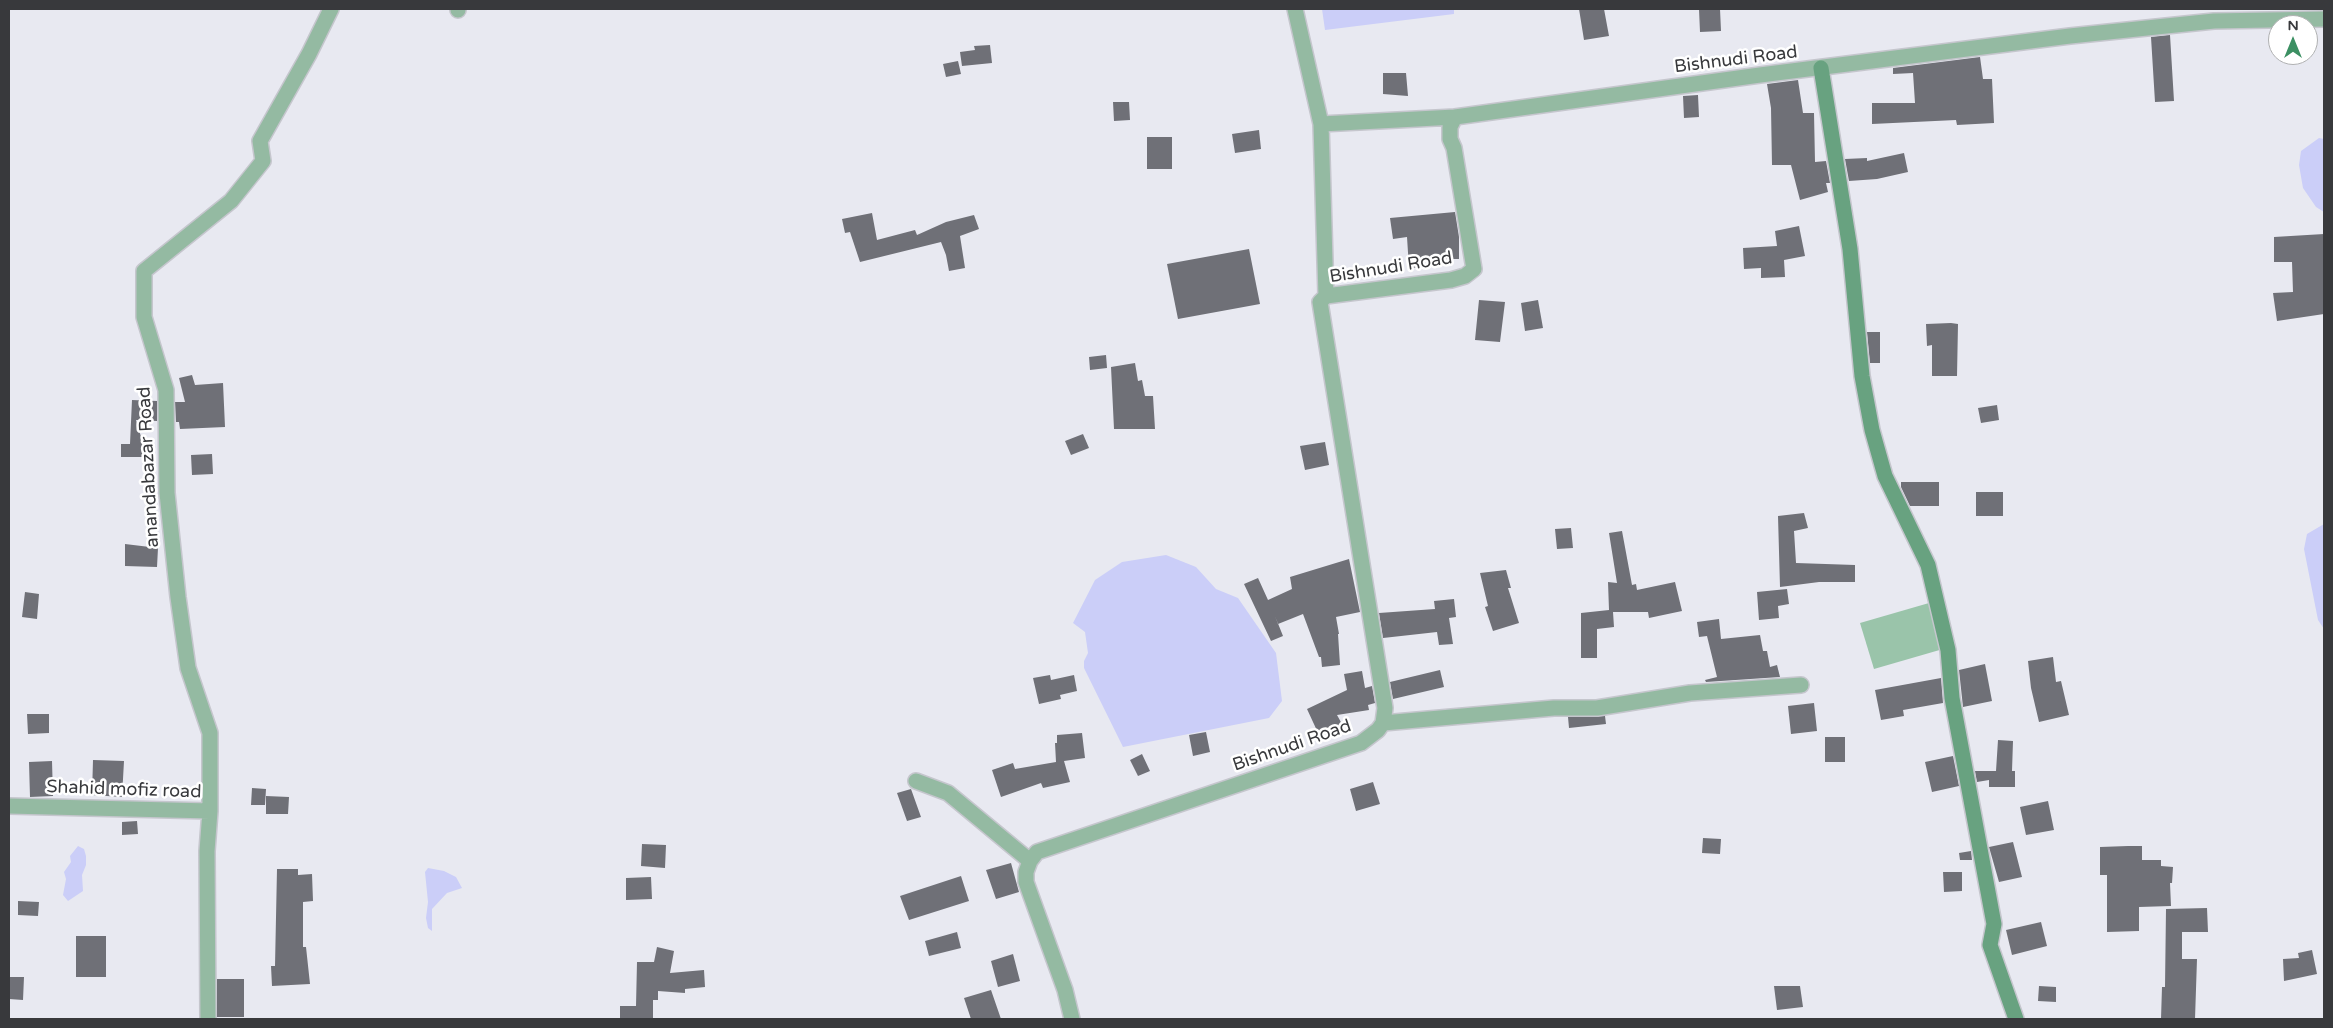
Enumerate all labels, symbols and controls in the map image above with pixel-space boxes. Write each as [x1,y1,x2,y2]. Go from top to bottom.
north arrow [2268,15,2318,65]
text: N [2287,17,2299,34]
street label: Bishnudi Road [1673,42,1799,78]
street label: Bishnudi Road [1328,248,1454,288]
street label: anandabazar Road [134,386,164,548]
street label: Bishnudi Road [1230,716,1354,776]
street label: Shahid mofiz road [46,777,202,803]

